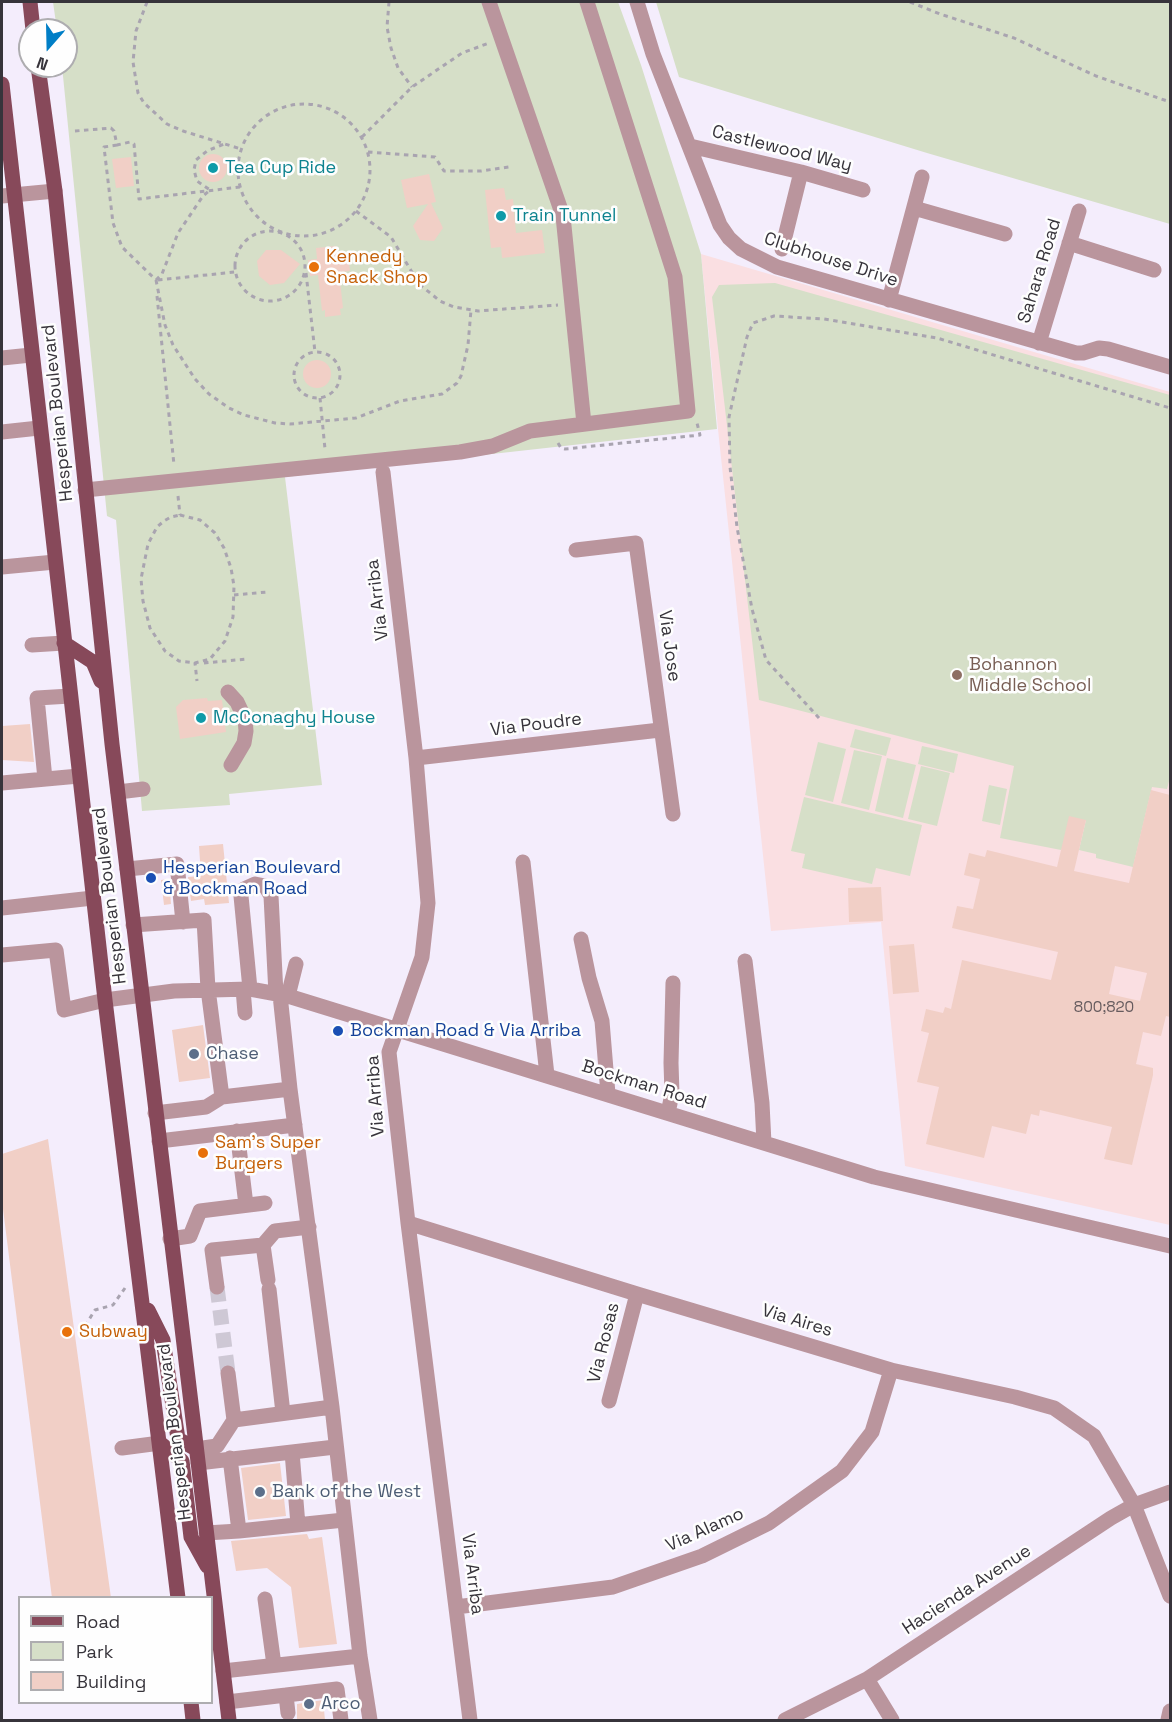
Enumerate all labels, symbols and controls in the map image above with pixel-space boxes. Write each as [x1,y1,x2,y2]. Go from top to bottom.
north arrow [18,18,78,78]
text: N [34,52,51,75]
street label: Castlewood Way [710,121,854,177]
place label: Tea Cup Ride [225,157,336,179]
marker: Tea Cup Ride [206,161,220,175]
place label: Train Tunnel [513,205,616,227]
marker: Train Tunnel [494,209,508,223]
street label: Sahara Road [1014,216,1066,326]
street label: Clubhouse Drive [761,228,901,292]
place label: Kennedy Snack Shop [326,246,428,288]
marker: Kennedy Snack Shop [307,260,321,274]
street label: Hesperian Boulevard [38,323,78,503]
street label: Via Arriba [362,558,394,642]
street label: Via Jose [653,609,685,683]
place label: Bohannon Middle School [969,654,1091,696]
marker: Bohannon Middle School [950,668,964,682]
place label: McConaghy House [213,707,375,729]
street label: Via Poudre [489,709,583,741]
marker: McConaghy House [194,711,208,725]
street label: Hesperian Boulevard [88,806,132,986]
place label: Hesperian Boulevard & Bockman Road [163,857,341,900]
marker: Hesperian Boulevard & Bockman Road [144,871,158,885]
house number: 800;820 [1074,999,1134,1017]
place label: Bockman Road & Via Arriba [350,1020,581,1042]
marker: Bockman Road & Via Arriba [331,1024,345,1038]
place label: Chase [206,1043,259,1065]
marker: Chase [187,1047,201,1061]
street label: Via Arriba [362,1054,390,1138]
street label: Bockman Road [579,1056,709,1114]
place label: Sam's Super Burgers [215,1132,321,1174]
marker: Sam's Super Burgers [196,1146,210,1160]
street label: Via Aires [759,1300,835,1342]
street label: Via Rosas [584,1301,624,1385]
place label: Subway [79,1321,148,1343]
marker: Subway [60,1325,74,1339]
street label: Hesperian Boulevard [153,1342,197,1522]
place label: Bank of the West [272,1481,421,1503]
marker: Bank of the West [253,1485,267,1499]
street label: Via Alamo [663,1503,747,1557]
street label: Via Arriba [456,1532,488,1616]
street label: Hacienda Avenue [899,1540,1035,1640]
legend [18,1596,213,1704]
text: Road [76,1610,120,1633]
text: Park [76,1640,113,1663]
text: Building [76,1670,146,1693]
place label: Arco [321,1693,361,1715]
marker: Arco [302,1697,316,1711]

